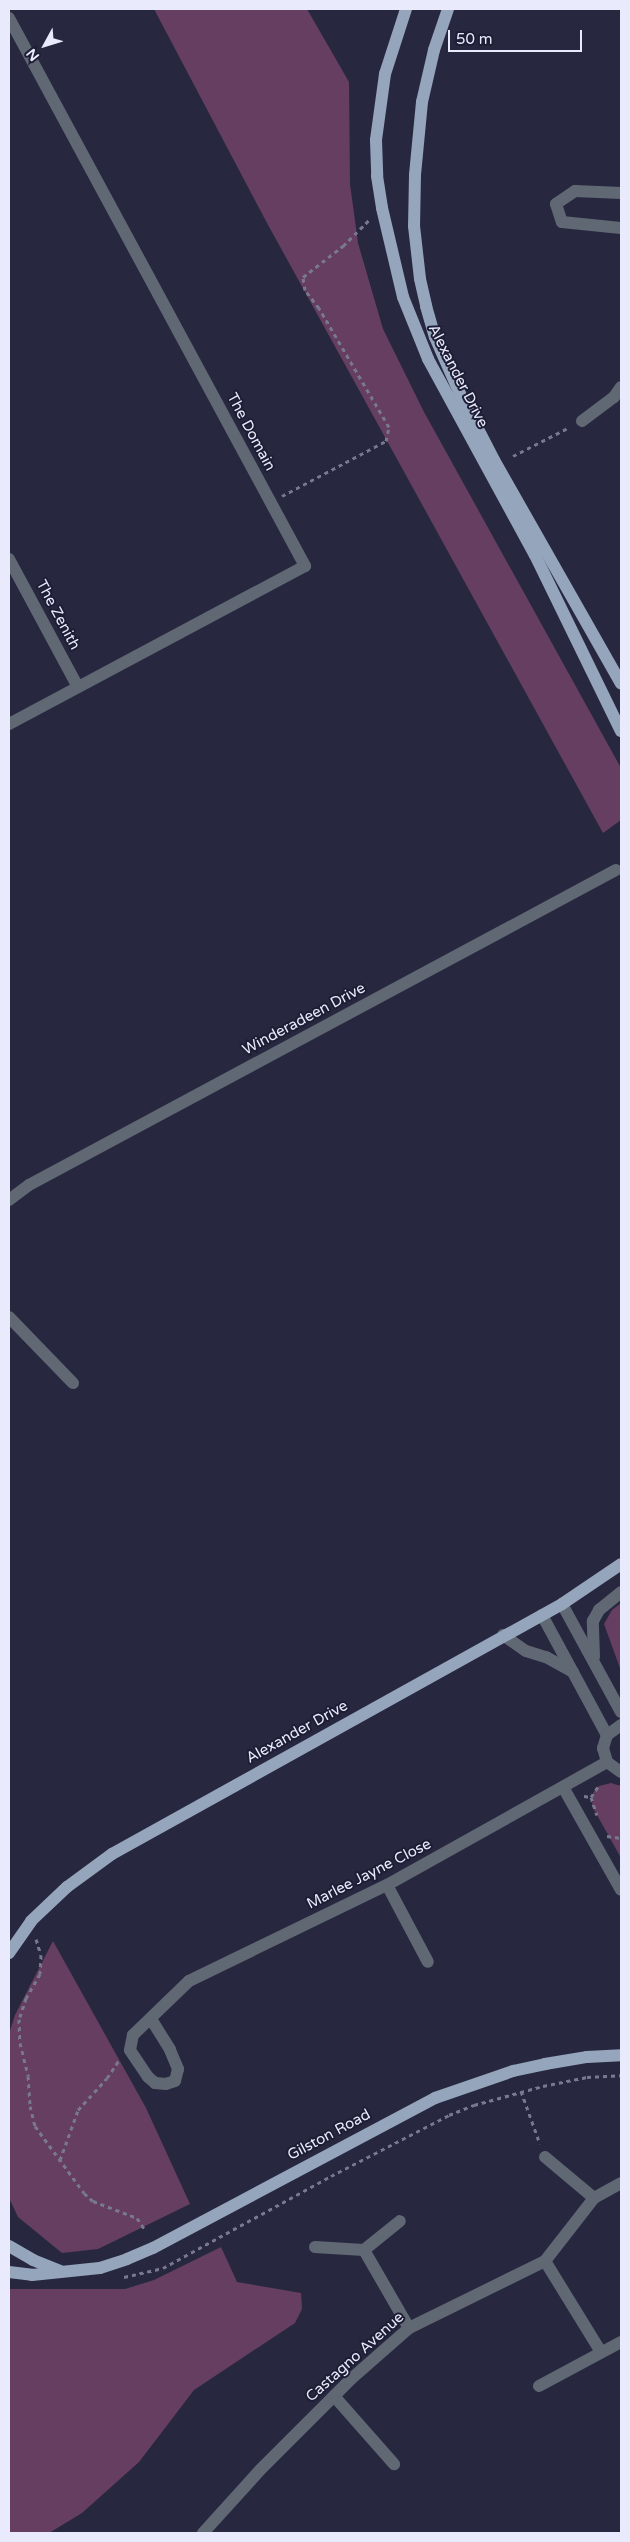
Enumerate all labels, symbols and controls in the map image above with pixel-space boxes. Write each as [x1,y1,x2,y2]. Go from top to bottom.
north arrow [20,20,70,70]
scale bar [450,20,584,52]
text: 50 m [456,30,493,48]
text: N [23,45,43,64]
street label: Alexander Drive [424,321,492,431]
street label: The Domain [223,390,279,474]
street label: The Zenith [32,577,84,653]
street label: Winderadeen Drive [240,979,368,1059]
street label: Alexander Drive [243,1697,351,1767]
street label: Marlee Jayne Close [304,1835,434,1913]
street label: Gilston Road [284,2106,374,2164]
street label: Castagno Avenue [302,2308,408,2406]

